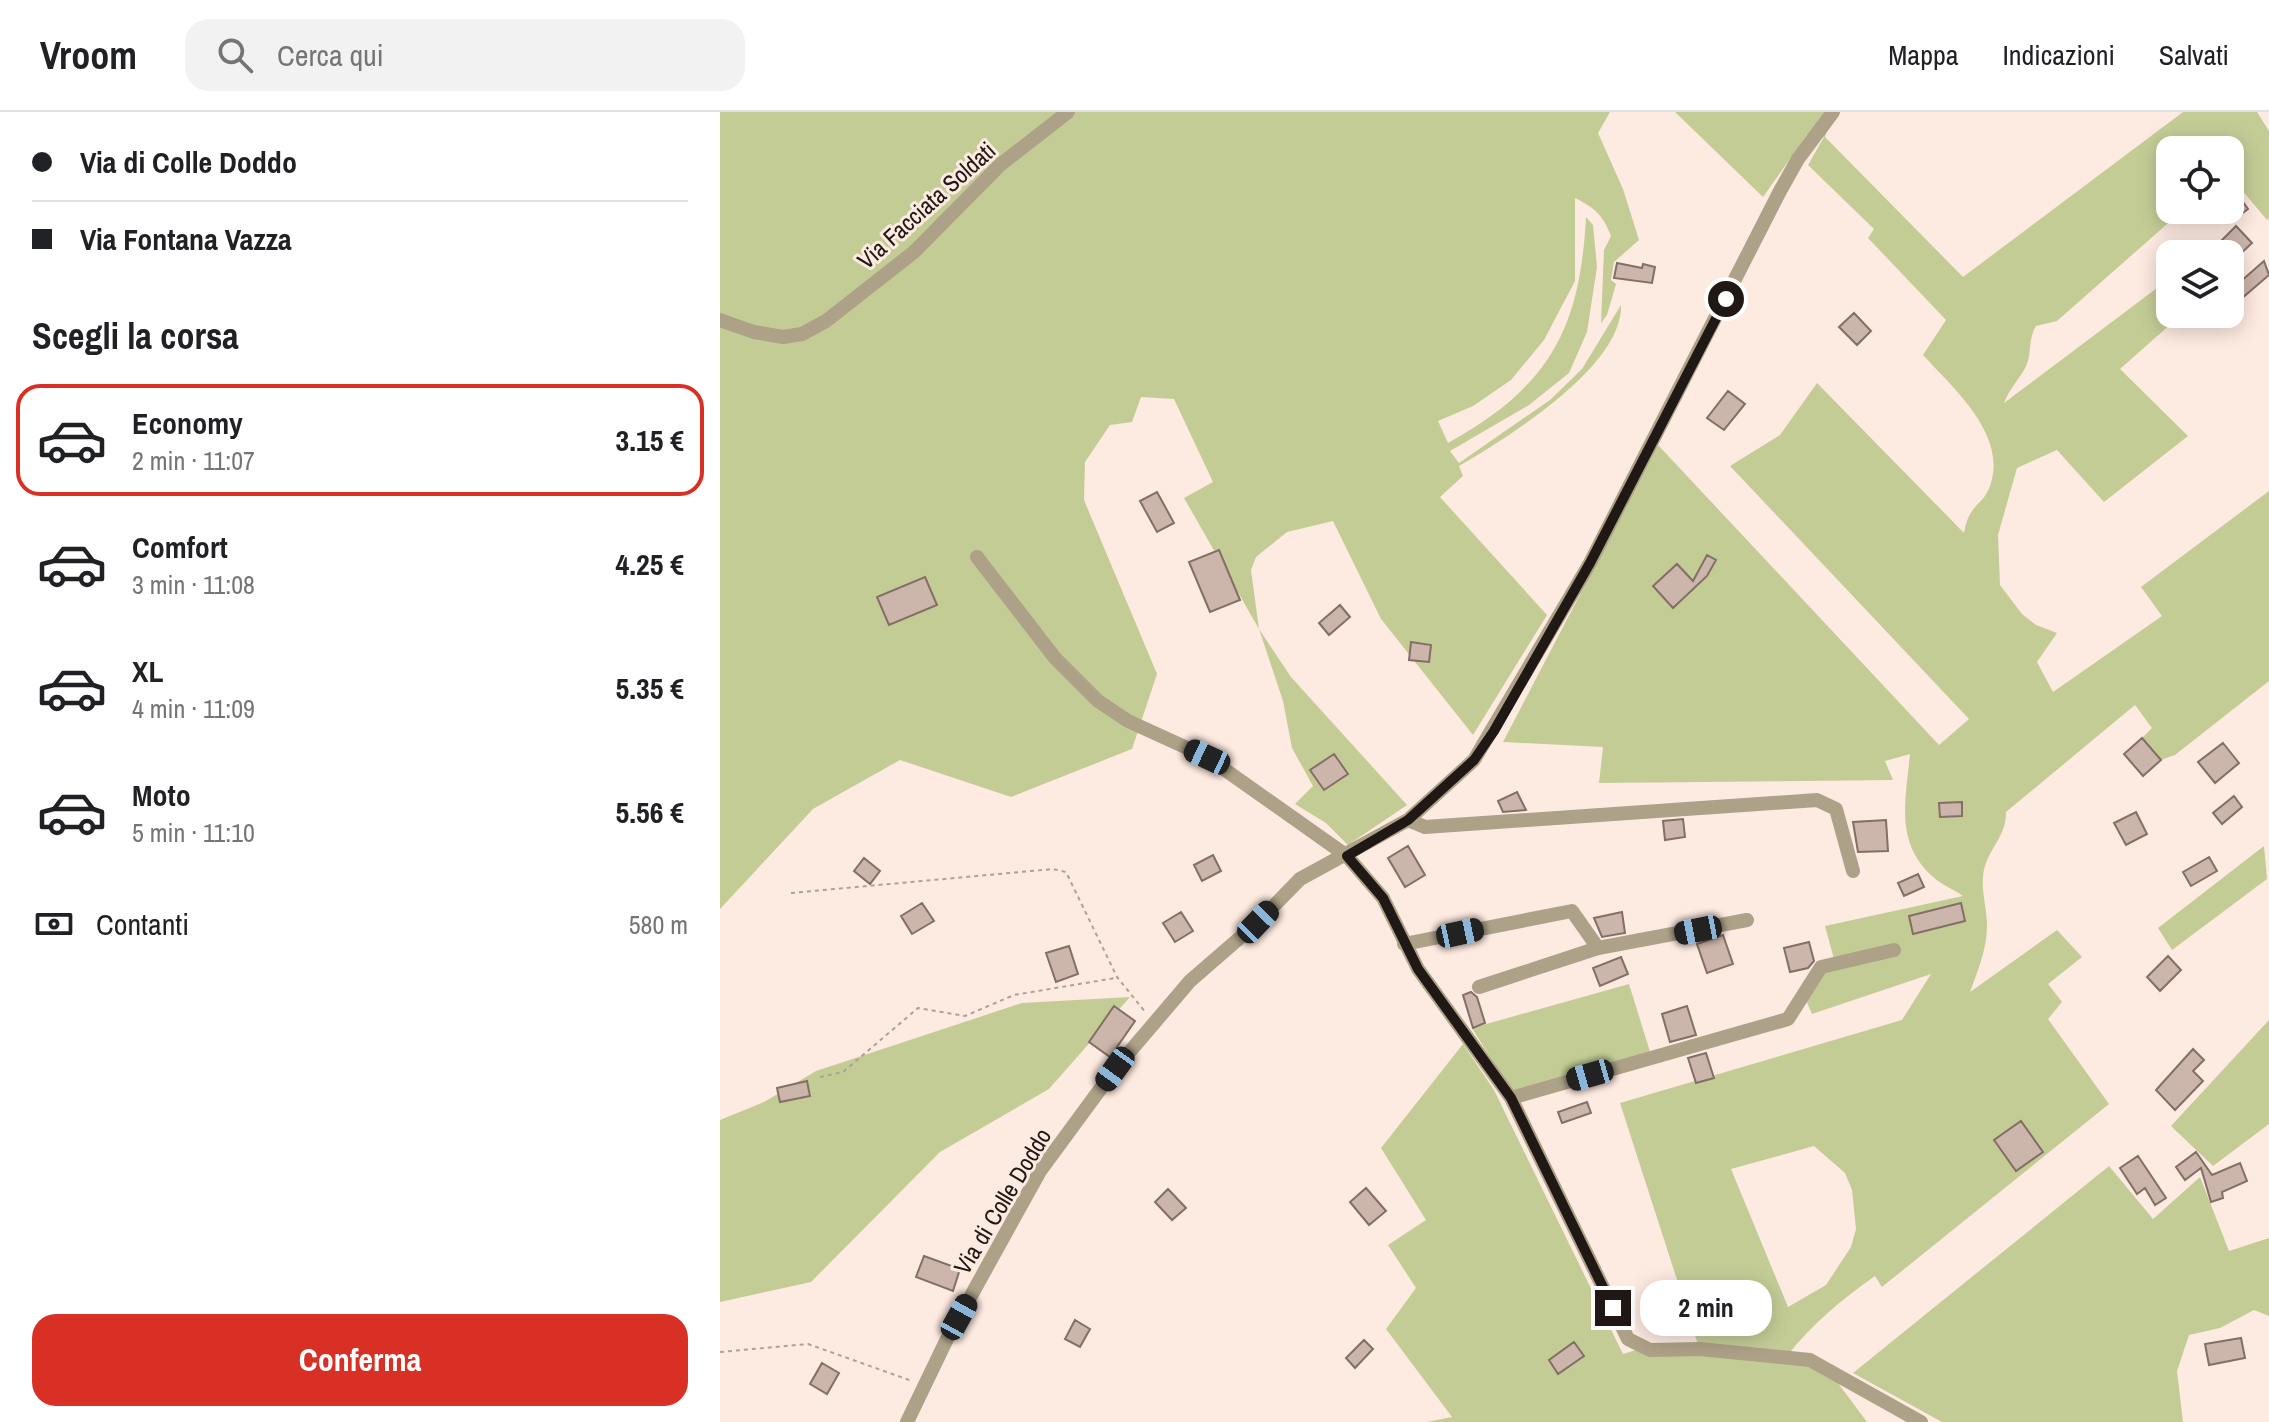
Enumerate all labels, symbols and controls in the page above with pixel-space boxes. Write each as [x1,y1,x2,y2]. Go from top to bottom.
search box [185,19,745,91]
text: Vroom [40,30,137,81]
icon: search [213,33,257,77]
text: Cerca qui [277,35,384,75]
text: Mappa [1888,36,1958,74]
text: Indicazioni [2002,36,2115,74]
text: Salvati [2159,36,2229,74]
street label: Via Facciata Soldati [850,134,1002,276]
map controls [2156,136,2244,328]
button: locate [2156,136,2244,224]
text: Via di Colle Doddo [80,142,297,182]
text: Via Fontana Vazza [80,219,292,259]
button: layers [2156,240,2244,328]
route start [1708,281,1744,317]
text: Scegli la corsa [32,312,239,360]
text: Economy [132,403,243,443]
icon: car [36,404,108,476]
text: 3.15 € [616,420,684,460]
text: 2 min · 11:07 [132,443,255,478]
text: Comfort [132,527,228,567]
icon: car [36,528,108,600]
text: 4.25 € [616,544,684,584]
text: 3 min · 11:08 [132,567,255,602]
text: XL [132,651,163,691]
icon: car [36,652,108,724]
text: 5.35 € [616,668,684,708]
text: 4 min · 11:09 [132,691,255,726]
car [1180,736,1234,778]
text: Moto [132,775,191,815]
icon: car [36,776,108,848]
text: 5.56 € [616,792,684,832]
text: 5 min · 11:10 [132,815,255,850]
car [1233,896,1283,948]
icon: cash [32,902,76,946]
text: Contanti [96,904,189,944]
text: 580 m [629,907,688,942]
car [1672,914,1724,946]
car [1434,916,1486,950]
car [1091,1043,1139,1095]
car [1564,1057,1616,1093]
street label: Via di Colle Doddo [946,1122,1058,1280]
callout: 2 min [1641,1280,1773,1336]
car [937,1290,981,1344]
route end [1595,1290,1631,1326]
text: 2 min [1678,1290,1734,1325]
button: Conferma [32,1314,688,1406]

